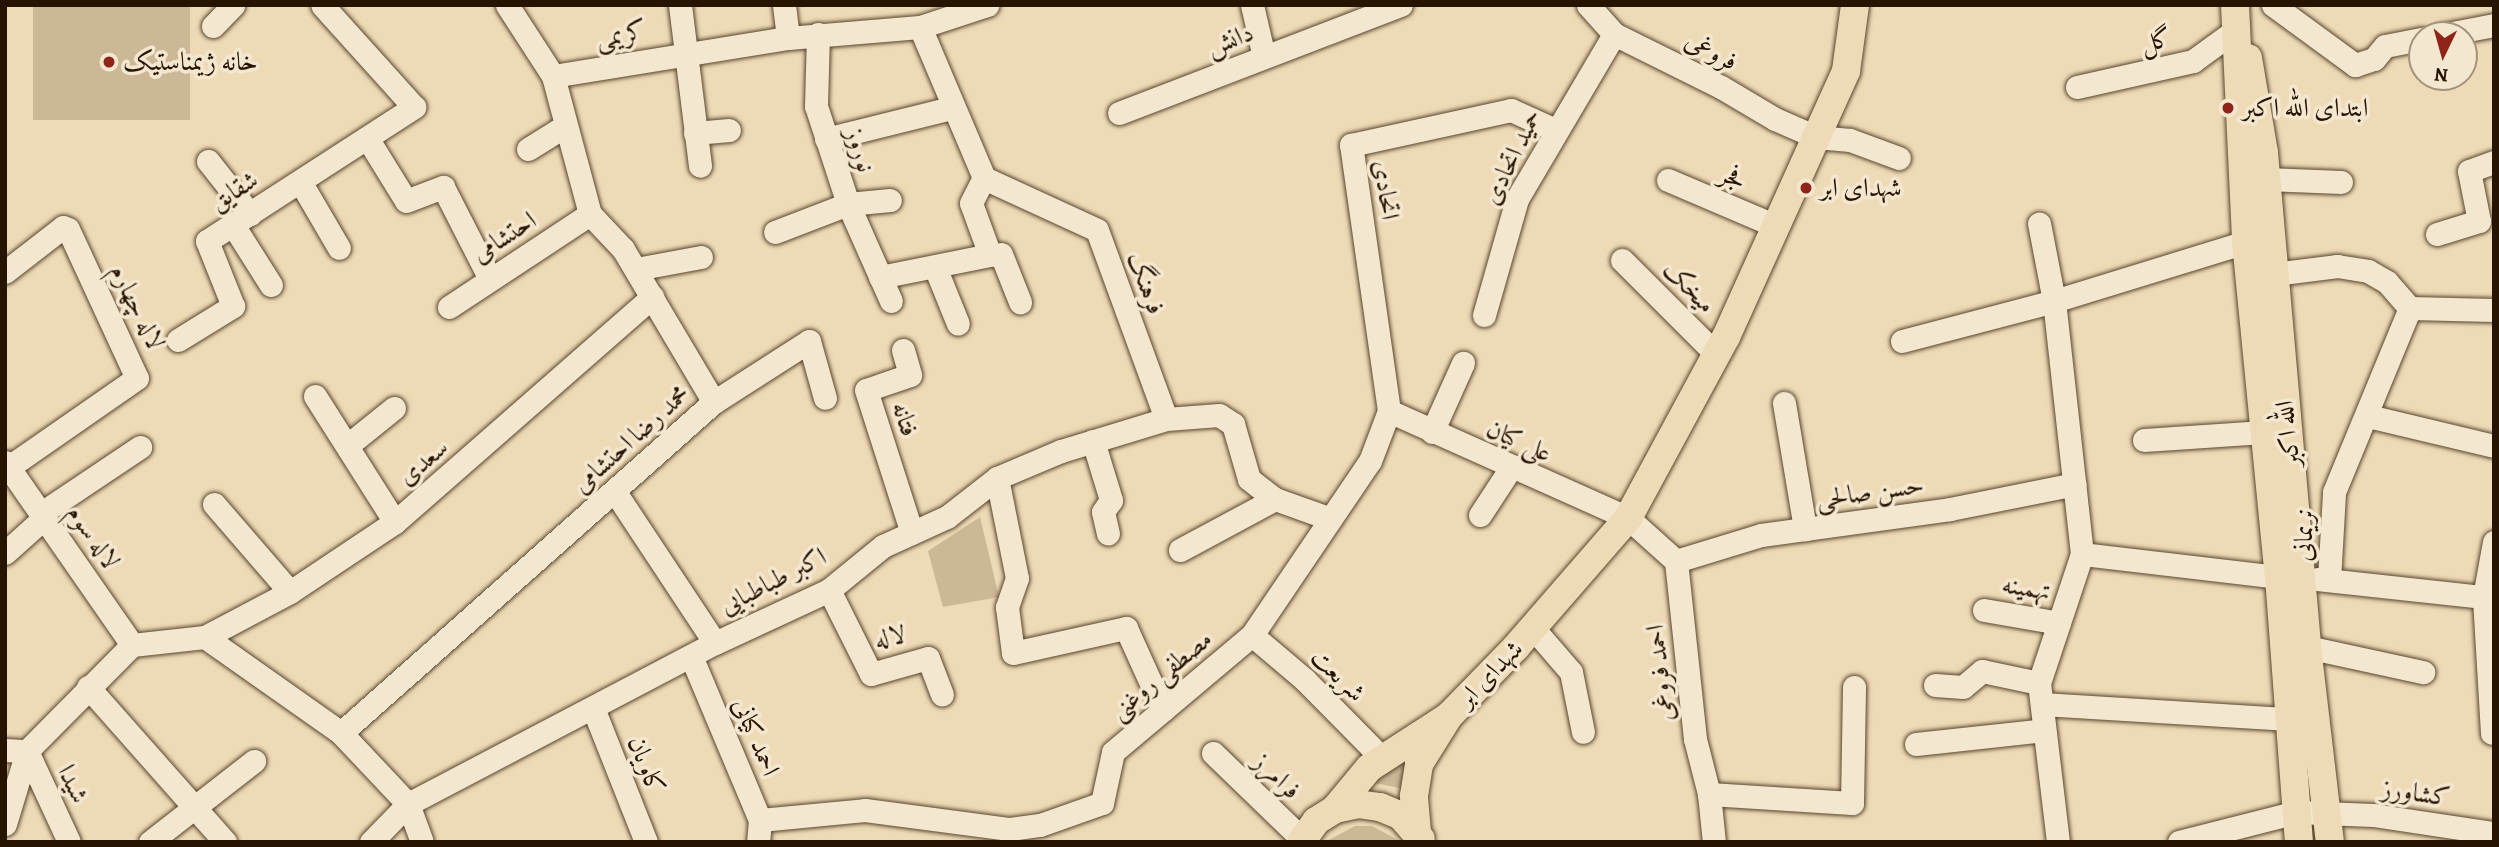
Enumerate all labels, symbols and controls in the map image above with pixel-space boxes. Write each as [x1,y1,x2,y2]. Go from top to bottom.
street label: کریمی [593,15,649,55]
street label: دانش [1202,17,1258,63]
north arrow [2408,21,2478,91]
street label: گل [2137,22,2175,60]
street label: فروغی [1679,25,1743,77]
place label: خانه ژیمناستیک [123,46,258,78]
marker: خانه ژیمناستیک [101,54,117,70]
text: N [2433,61,2449,88]
place label: ابتدای الله اکبر [2242,92,2368,124]
marker: ابتدای الله اکبر [2220,100,2236,116]
street label: حمید اتحادی [1475,104,1549,210]
street label: نوروز [838,124,882,176]
street label: اتحادی [1366,158,1406,222]
street label: فجر [1715,158,1751,196]
street label: شقایق [204,164,264,218]
place label: شهدای ابر [1820,172,1902,204]
marker: شهدای ابر [1798,180,1814,196]
street label: احتشامی [466,205,542,269]
street label: فرهنگ [1120,248,1172,318]
street label: میخک [1656,254,1722,320]
street label: لاله چهارم [103,259,171,355]
street label: محمد رضا احتشامی [566,378,696,500]
street label: فتانه [885,398,925,440]
street label: الله اکبر [2269,399,2307,469]
street label: علی کیان [1482,413,1556,469]
street label: سعدی [391,432,455,492]
street label: حسن صالحی [1814,469,1926,515]
street label: لاله سوم [60,499,126,575]
street label: نریمانی [2287,508,2321,562]
street label: اکبر طباطبایی [715,541,831,621]
street label: تهمینه [1999,568,2053,608]
street label: لاله [872,619,908,655]
street label: مصطفی روغنی [1104,623,1218,727]
street label: احمد فروغی [1639,623,1681,723]
street label: شهدای ابر [1450,634,1530,714]
street label: شریعت [1304,642,1372,708]
street label: احمد کیانی [726,693,786,781]
street label: کاویان [621,732,671,798]
street label: فرامرز [1247,746,1307,806]
street label: شیدا [51,760,95,808]
street label: کشاورز [2380,773,2452,813]

